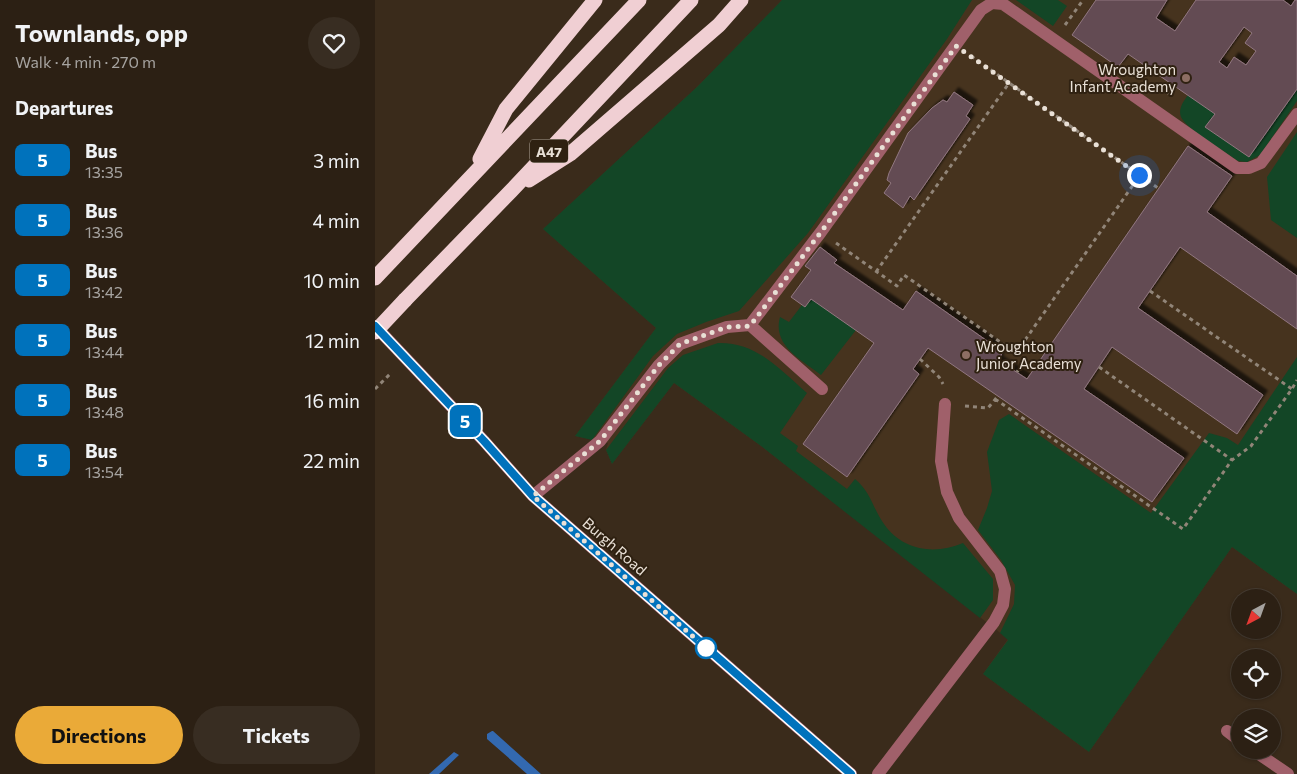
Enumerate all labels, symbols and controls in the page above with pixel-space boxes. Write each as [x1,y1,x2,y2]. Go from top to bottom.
button: heart [308,17,360,69]
text: Townlands, opp [15,18,188,47]
text: Walk · 4 min · 270 m [15,52,156,71]
place label: Wroughton Infant Academy [1069,60,1176,95]
marker: Wroughton Infant Academy [1180,72,1192,84]
text: Departures [15,96,113,119]
text: Bus [85,139,117,162]
road number: A47 [530,140,568,162]
text: 5 [37,149,48,171]
text: 3 min [313,149,360,172]
text: 13:35 [85,162,123,181]
your location [1127,163,1152,188]
text: Bus [85,199,117,222]
text: 5 [37,209,48,231]
text: 4 min [313,209,360,232]
text: 13:36 [85,222,124,241]
text: Bus [85,259,117,282]
text: 5 [37,269,48,291]
text: 10 min [303,269,360,292]
text: 13:42 [85,282,123,301]
text: Bus [85,319,117,342]
text: 5 [37,329,48,351]
text: 12 min [305,329,360,352]
place label: Wroughton Junior Academy [976,337,1082,372]
text: 13:44 [85,342,124,361]
marker: Wroughton Junior Academy [960,349,972,361]
text: Bus [85,379,117,402]
text: 5 [37,389,48,411]
text: 16 min [304,389,360,412]
text: 13:48 [85,402,124,421]
line badge: 5 [449,405,481,437]
text: 5 [460,410,470,432]
text: Bus [85,439,117,462]
text: 5 [37,449,48,471]
text: 22 min [303,449,360,472]
text: 13:54 [85,462,124,481]
street label: Burgh Road [579,513,651,579]
north arrow [1231,589,1281,639]
map controls [1231,589,1281,759]
unlabelled marker [695,637,717,659]
button: locate [1231,649,1281,699]
button: Directions [15,706,183,764]
button: Tickets [193,706,360,764]
button: layers [1231,709,1281,759]

